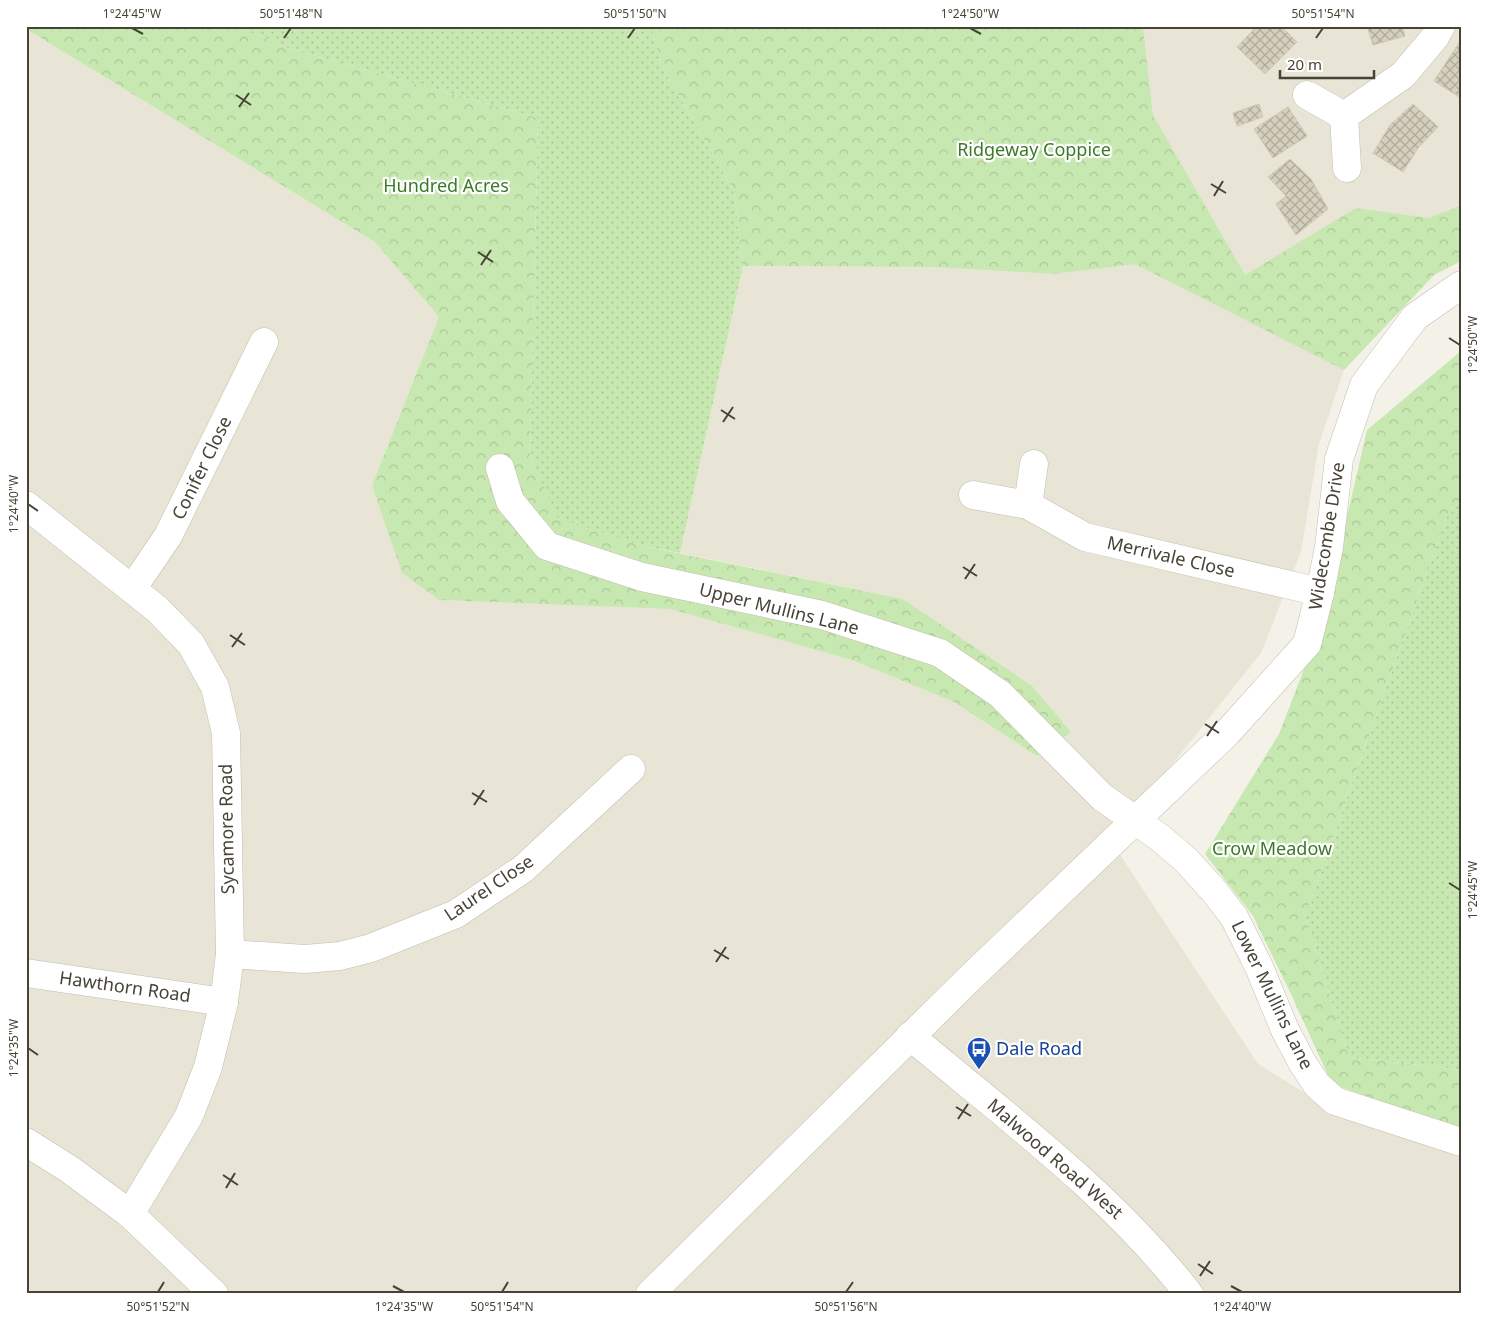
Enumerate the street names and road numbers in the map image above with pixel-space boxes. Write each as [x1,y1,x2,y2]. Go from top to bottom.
street label: Conifer Close [166,412,236,523]
street label: Widecombe Drive [1302,460,1350,611]
street label: Merrivale Close [1105,530,1237,582]
street label: Upper Mullins Lane [697,577,862,640]
street label: Sycamore Road [213,763,239,895]
street label: Laurel Close [439,848,538,926]
street label: Lower Mullins Lane [1226,916,1319,1073]
street label: Hawthorn Road [58,965,192,1007]
street label: Malwood Road West [983,1093,1129,1224]

